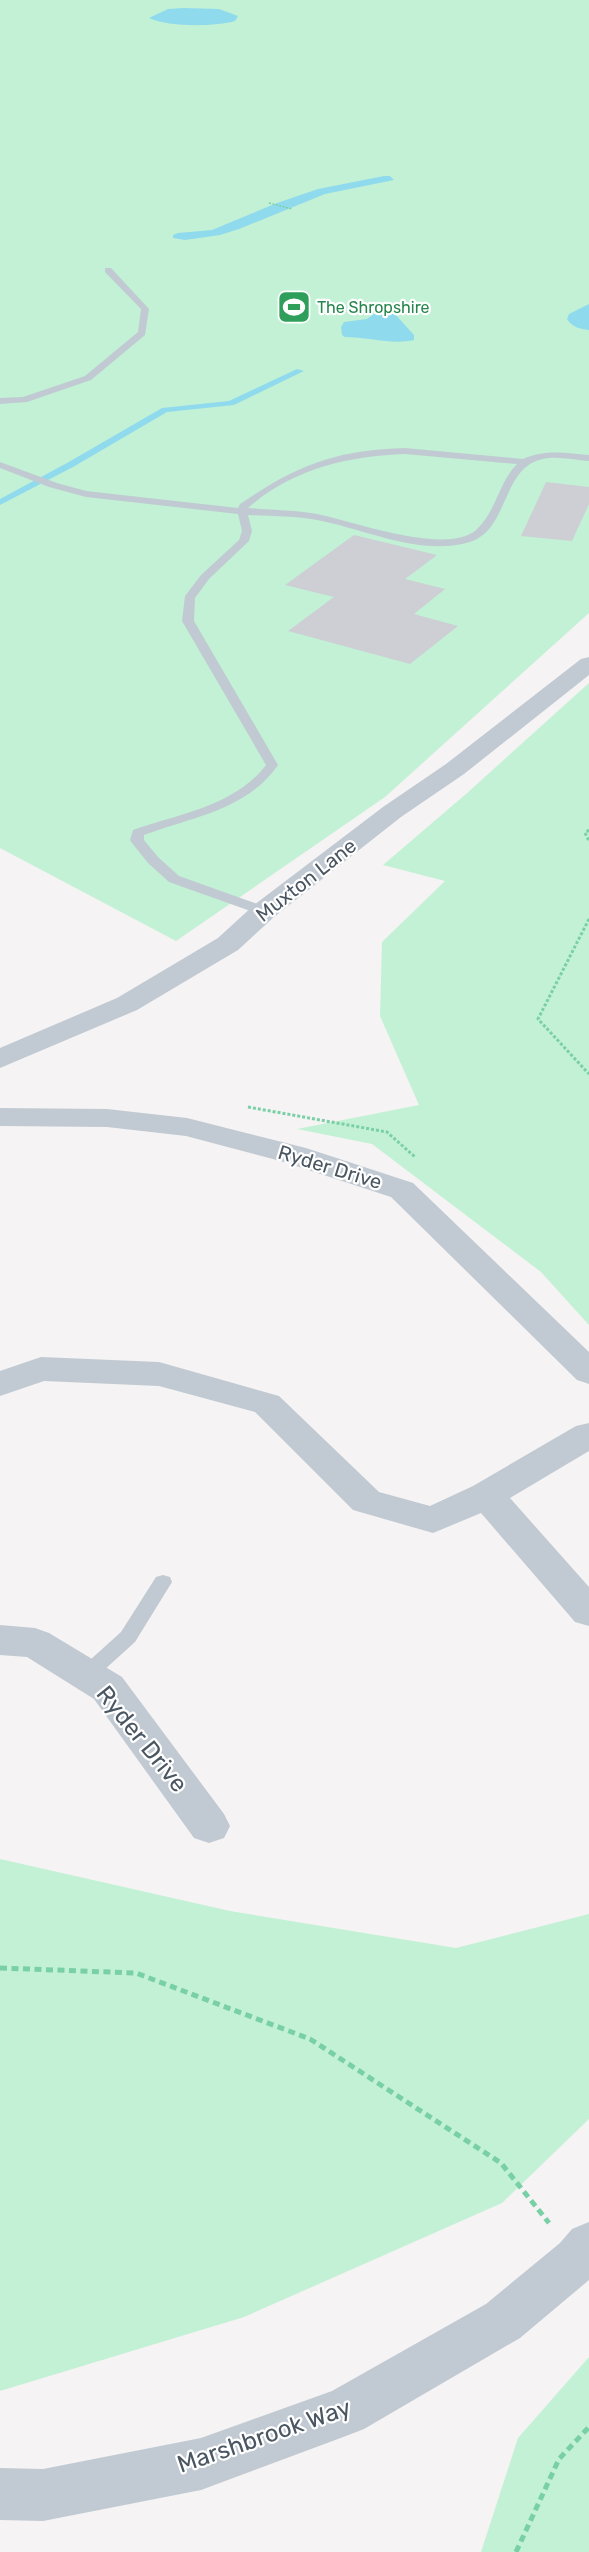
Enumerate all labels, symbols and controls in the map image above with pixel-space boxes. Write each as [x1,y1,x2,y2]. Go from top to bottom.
sports icon: The Shropshire [276,289,312,325]
place label: The Shropshire [317,298,430,317]
street label: Muxton Lane [251,833,361,927]
street label: Ryder Drive [275,1140,385,1194]
street label: Ryder Drive [91,1680,193,1798]
street label: Marshbrook Way [174,2393,354,2479]

